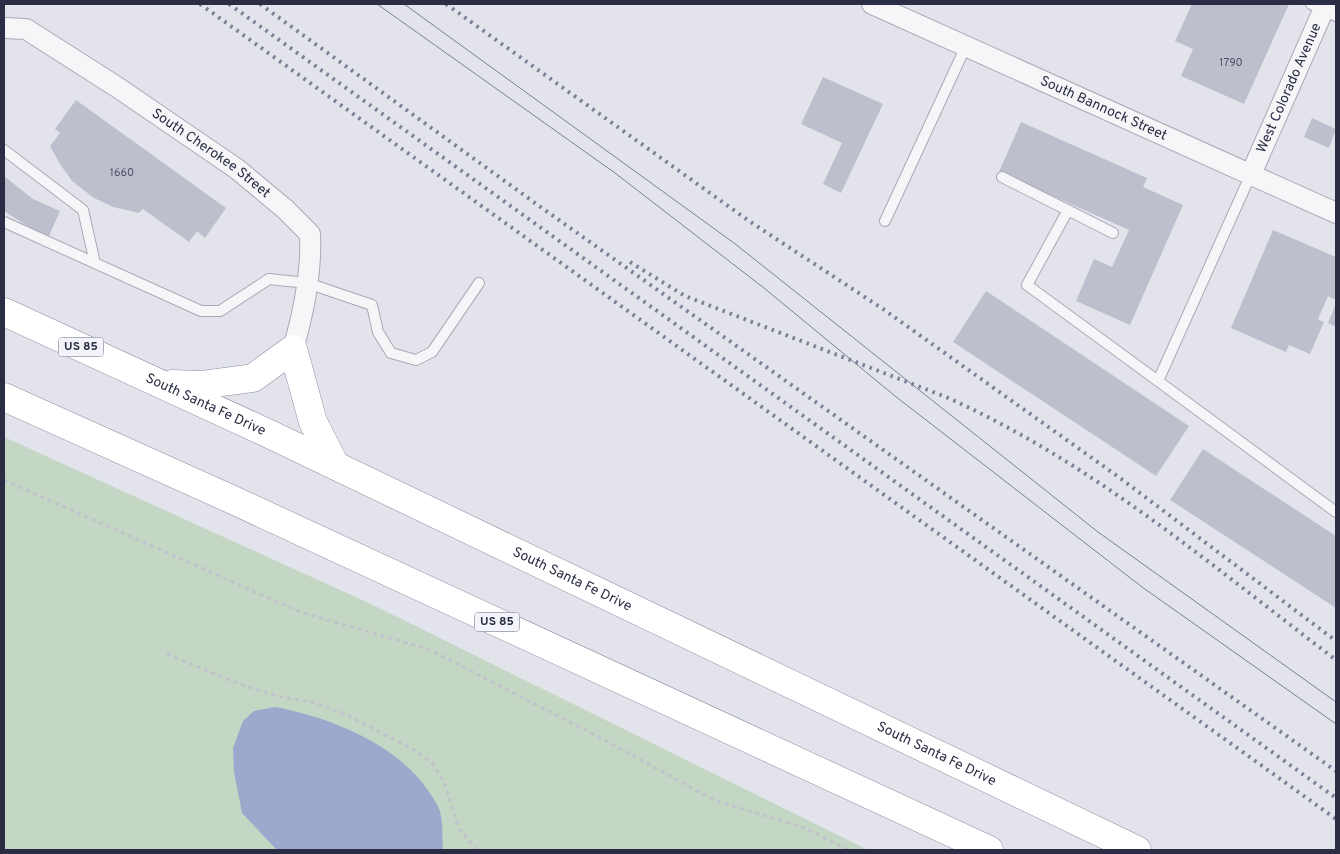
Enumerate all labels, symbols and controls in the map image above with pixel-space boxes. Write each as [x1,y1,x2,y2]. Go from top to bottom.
street label: West Colorado Avenue [1253,20,1325,156]
house number: 1790 [1219,56,1243,70]
street label: South Bannock Street [1037,72,1170,144]
street label: South Cherokee Street [149,105,274,202]
house number: 1660 [110,166,134,180]
road number: US 85 [58,338,104,357]
street label: South Santa Fe Drive [143,370,268,440]
street label: South Santa Fe Drive [510,543,635,615]
road number: US 85 [474,612,520,632]
street label: South Santa Fe Drive [874,718,999,790]

